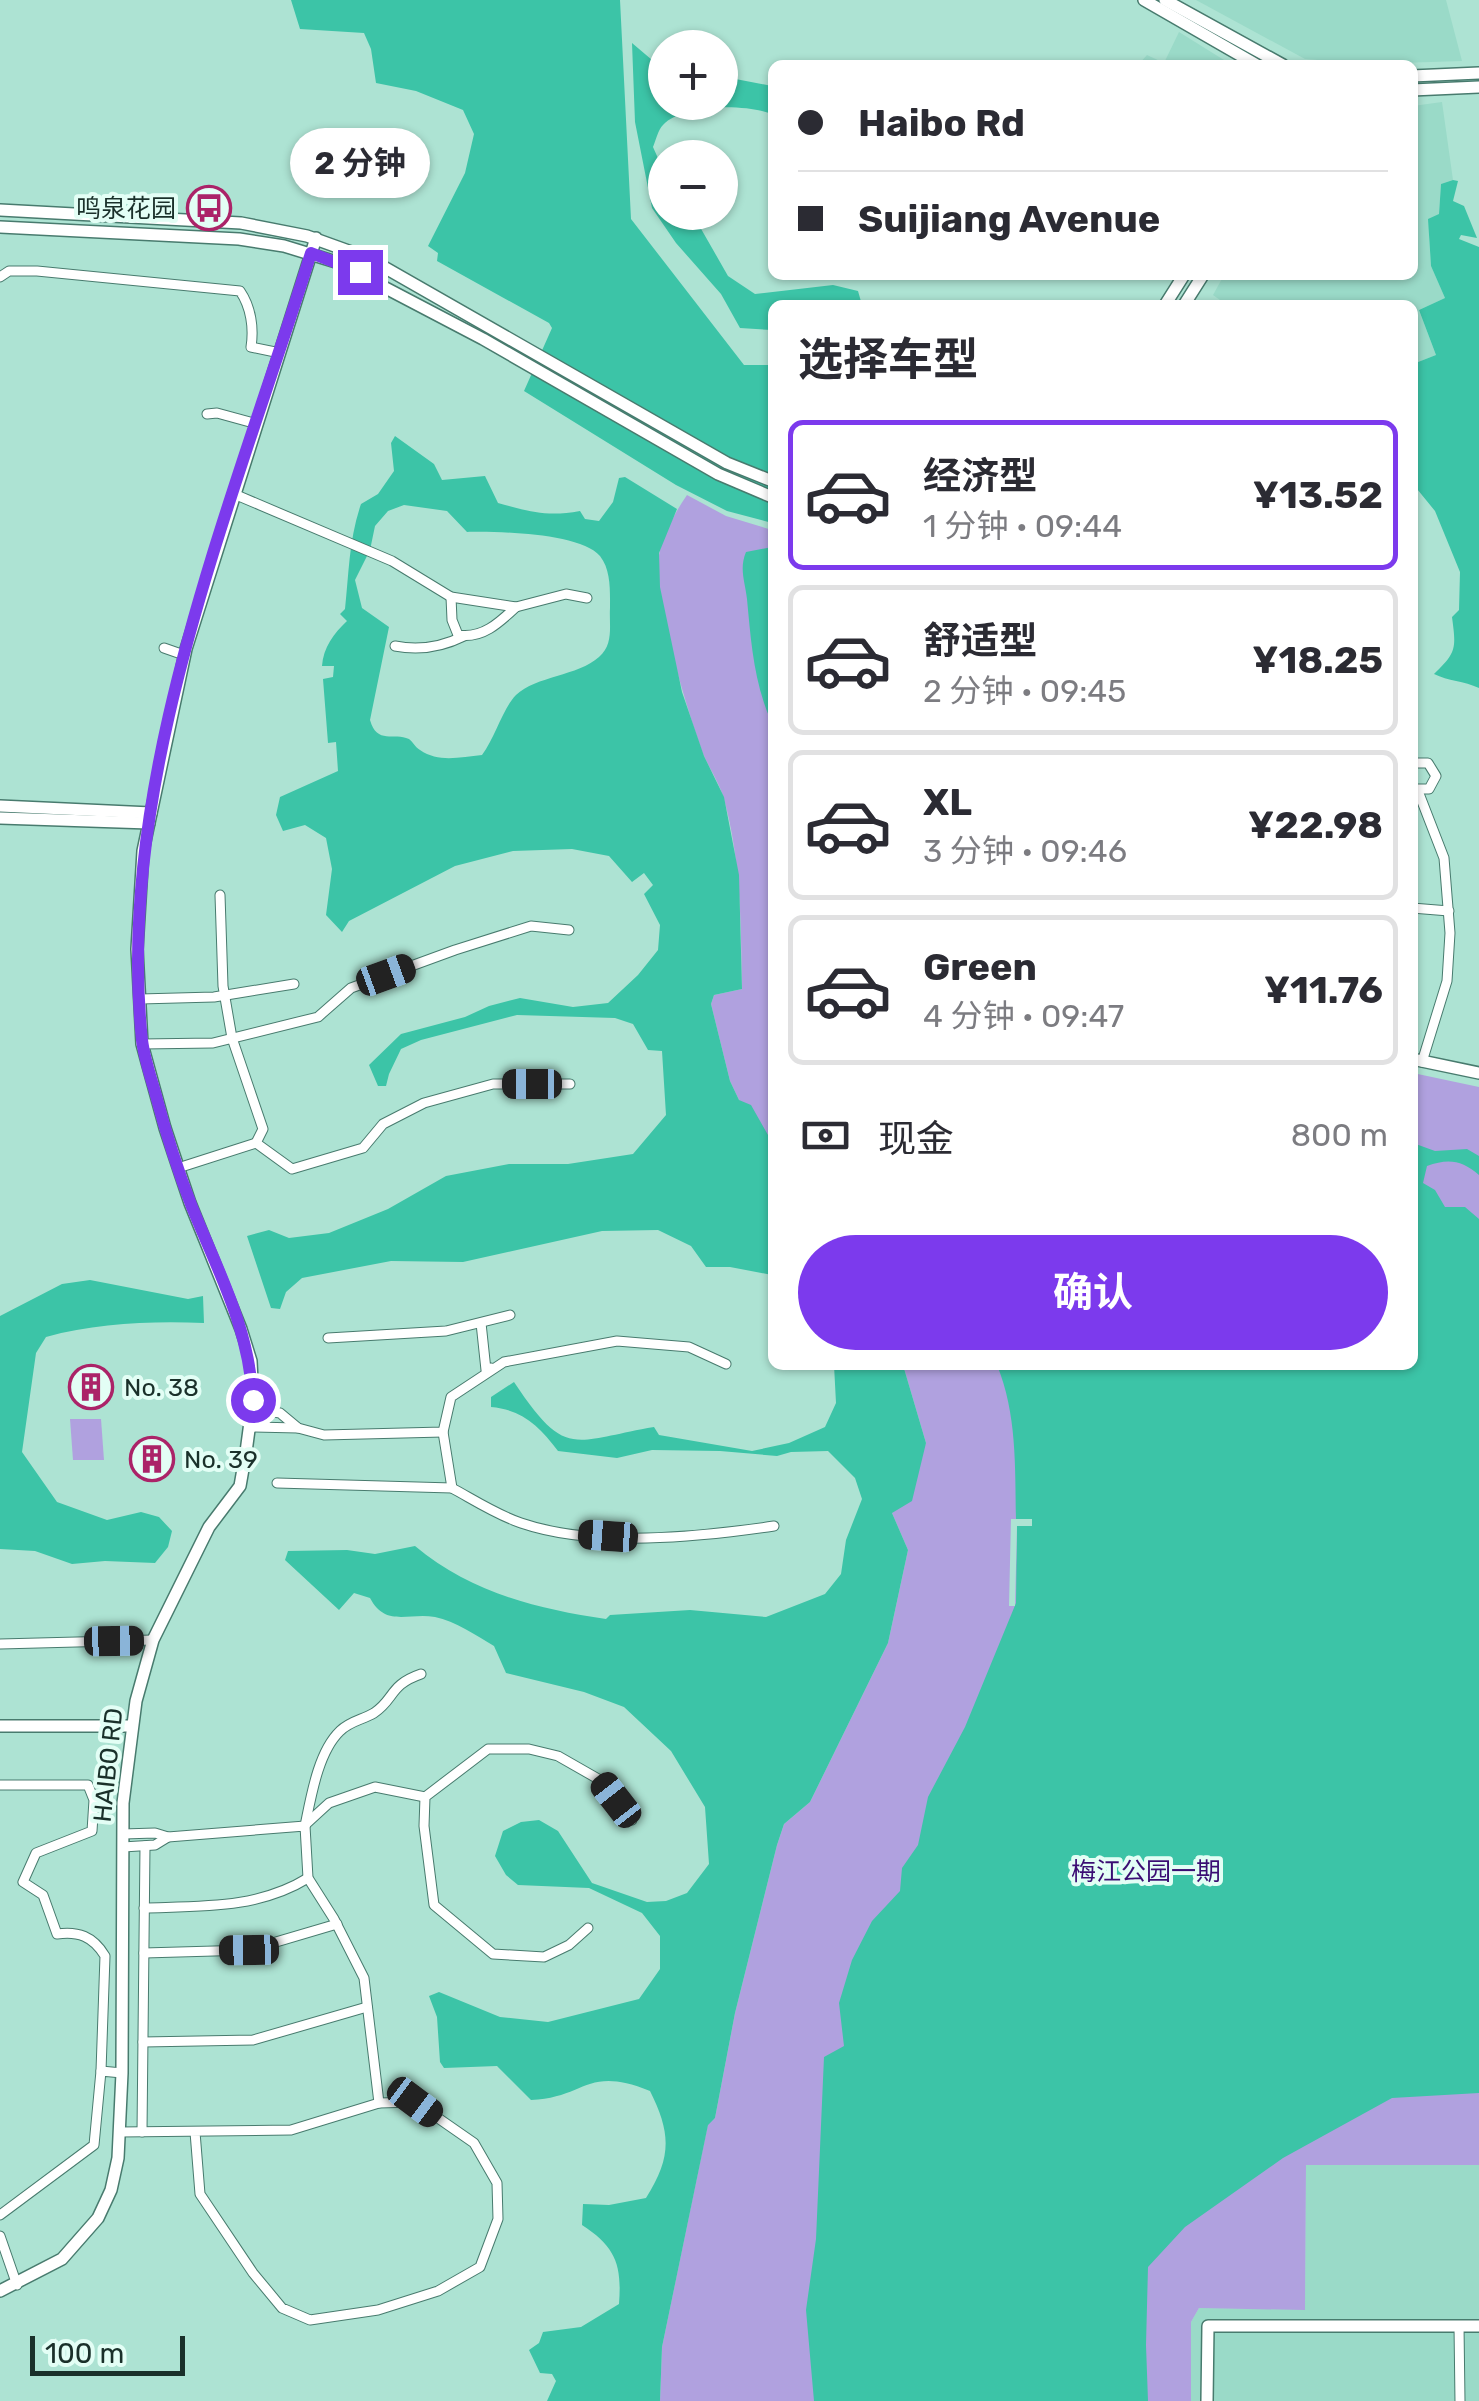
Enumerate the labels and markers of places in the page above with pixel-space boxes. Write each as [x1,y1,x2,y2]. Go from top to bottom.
bus stop icon: 鸣泉花园 [186,185,232,231]
place label: 鸣泉花园 [76,194,176,223]
building icon: No. 38 [68,1364,114,1410]
place label: No. 38 [124,1373,199,1402]
building icon: No. 39 [129,1436,175,1482]
place label: No. 39 [184,1445,258,1474]

